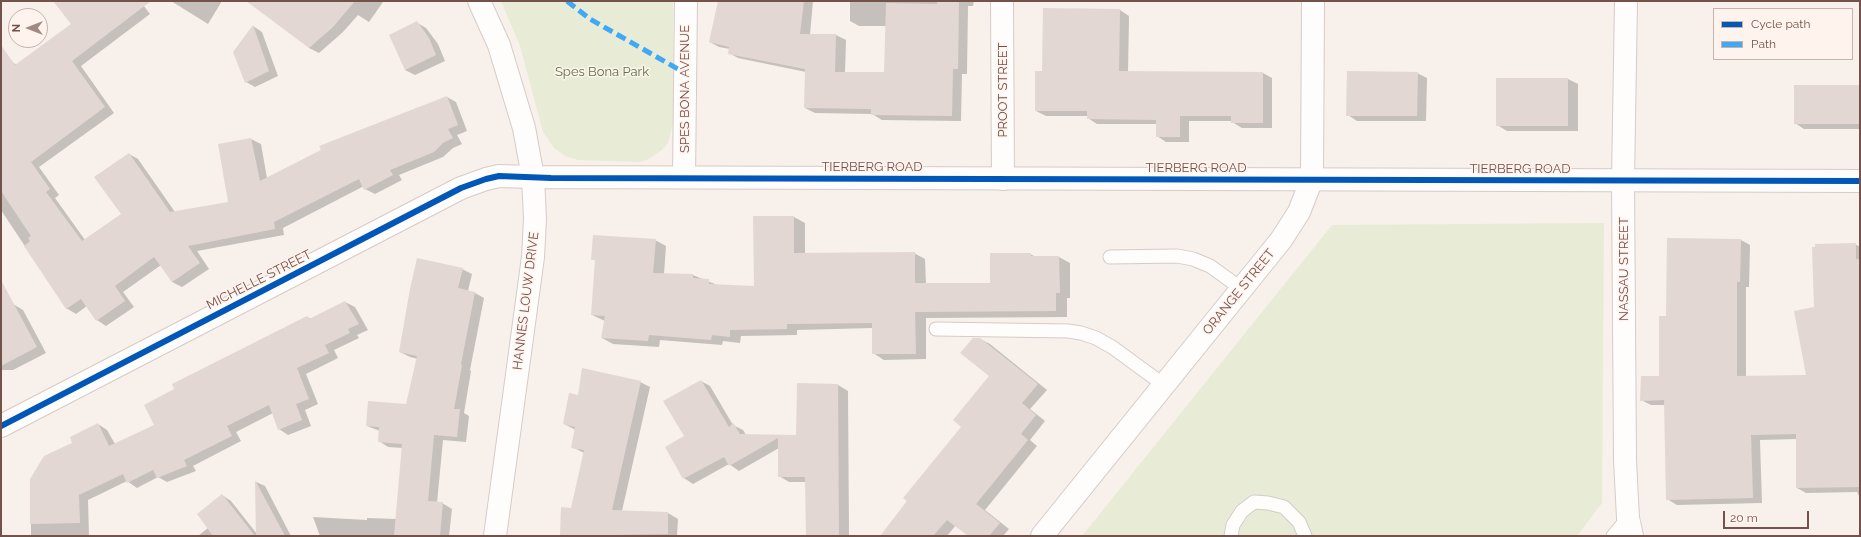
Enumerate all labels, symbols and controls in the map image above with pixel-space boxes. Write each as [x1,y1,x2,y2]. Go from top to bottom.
north arrow [8,8,48,48]
legend [1713,8,1853,60]
text: Cycle path [1751,17,1810,31]
text: N [10,24,23,32]
street label: SPES BONA AVENUE [677,25,693,153]
text: Path [1751,37,1776,51]
street label: PROOT STREET [995,42,1011,138]
park label: Spes Bona Park [555,64,649,80]
street label: TIERBERG ROAD [821,159,923,175]
street label: TIERBERG ROAD [1145,160,1247,176]
street label: TIERBERG ROAD [1469,161,1571,177]
street label: NASSAU STREET [1616,217,1632,321]
street label: HANNES LOUW DRIVE [510,231,542,371]
street label: ORANGE STREET [1200,246,1278,338]
street label: MICHELLE STREET [204,247,314,313]
scale bar [1725,503,1811,529]
text: 20 m [1730,511,1758,525]

